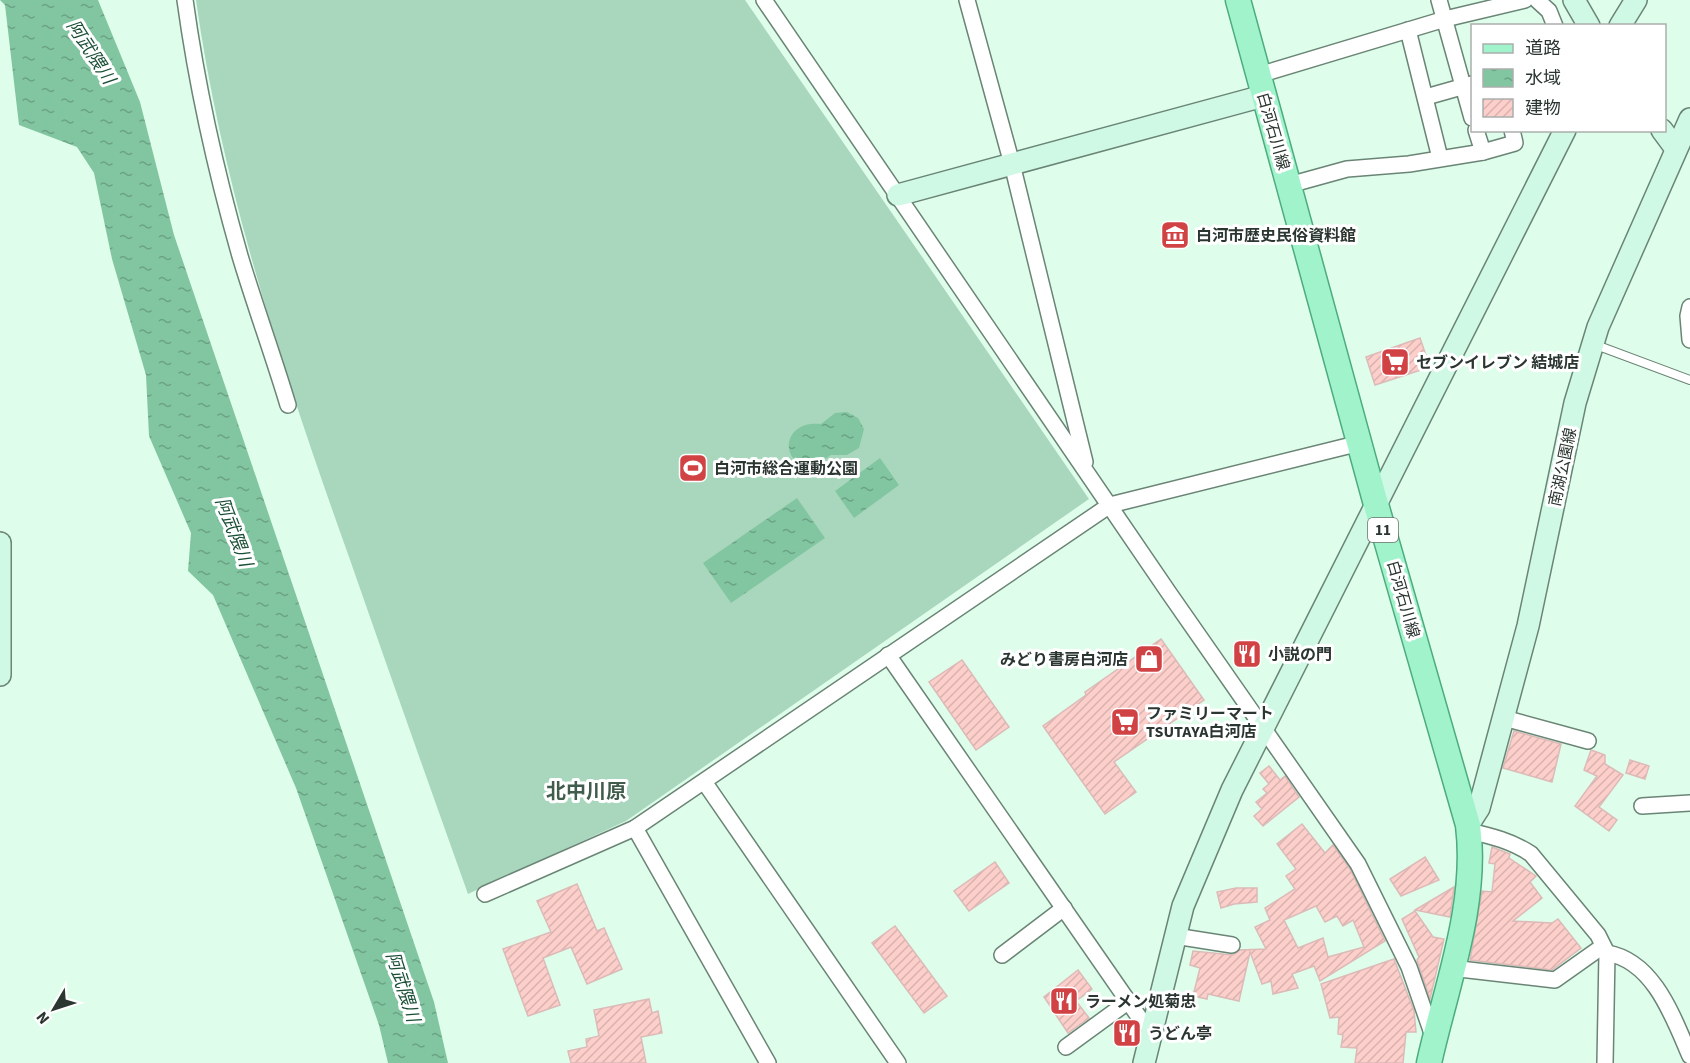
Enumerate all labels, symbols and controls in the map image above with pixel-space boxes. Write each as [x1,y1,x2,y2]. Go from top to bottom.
water label: 阿武隈川 [60,15,122,91]
legend [1471,24,1666,132]
text: 道路 [1525,36,1561,61]
text: 水域 [1525,66,1561,91]
street label: 白河石川線 [1251,90,1295,173]
text: 建物 [1525,96,1561,121]
museum icon: 白河市歴史民俗資料館 [1159,219,1191,251]
place label: 白河市歴史民俗資料館 [1196,225,1356,247]
supermarket icon: セブンイレブン 結城店 [1379,346,1411,378]
place label: セブンイレブン 結城店 [1416,352,1579,374]
street label: 南湖公園線 [1544,426,1582,509]
sports icon: 白河市総合運動公園 [677,452,709,484]
place label: 白河市総合運動公園 [714,458,858,480]
water label: 阿武隈川 [209,494,259,572]
road number: 11 [1368,518,1398,542]
street label: 白河石川線 [1381,558,1425,641]
restaurant icon: 小説の門 [1231,638,1263,670]
shop icon: みどり書房白河店 [1133,643,1165,675]
place label: 小説の門 [1268,644,1332,666]
place label: みどり書房白河店 [1000,649,1128,671]
place label: ファミリーマート TSUTAYA白河店 [1146,703,1274,743]
supermarket icon: ファミリーマート TSUTAYA白河店 [1109,706,1141,738]
district label: 北中川原 [546,778,626,806]
water label: 阿武隈川 [380,949,426,1027]
north arrow [24,979,84,1039]
restaurant icon: ラーメン処菊忠 [1048,985,1080,1017]
place label: ラーメン処菊忠 [1085,991,1196,1013]
text: N [31,1007,55,1029]
restaurant icon: うどん亭 [1111,1017,1143,1049]
place label: うどん亭 [1148,1023,1212,1045]

